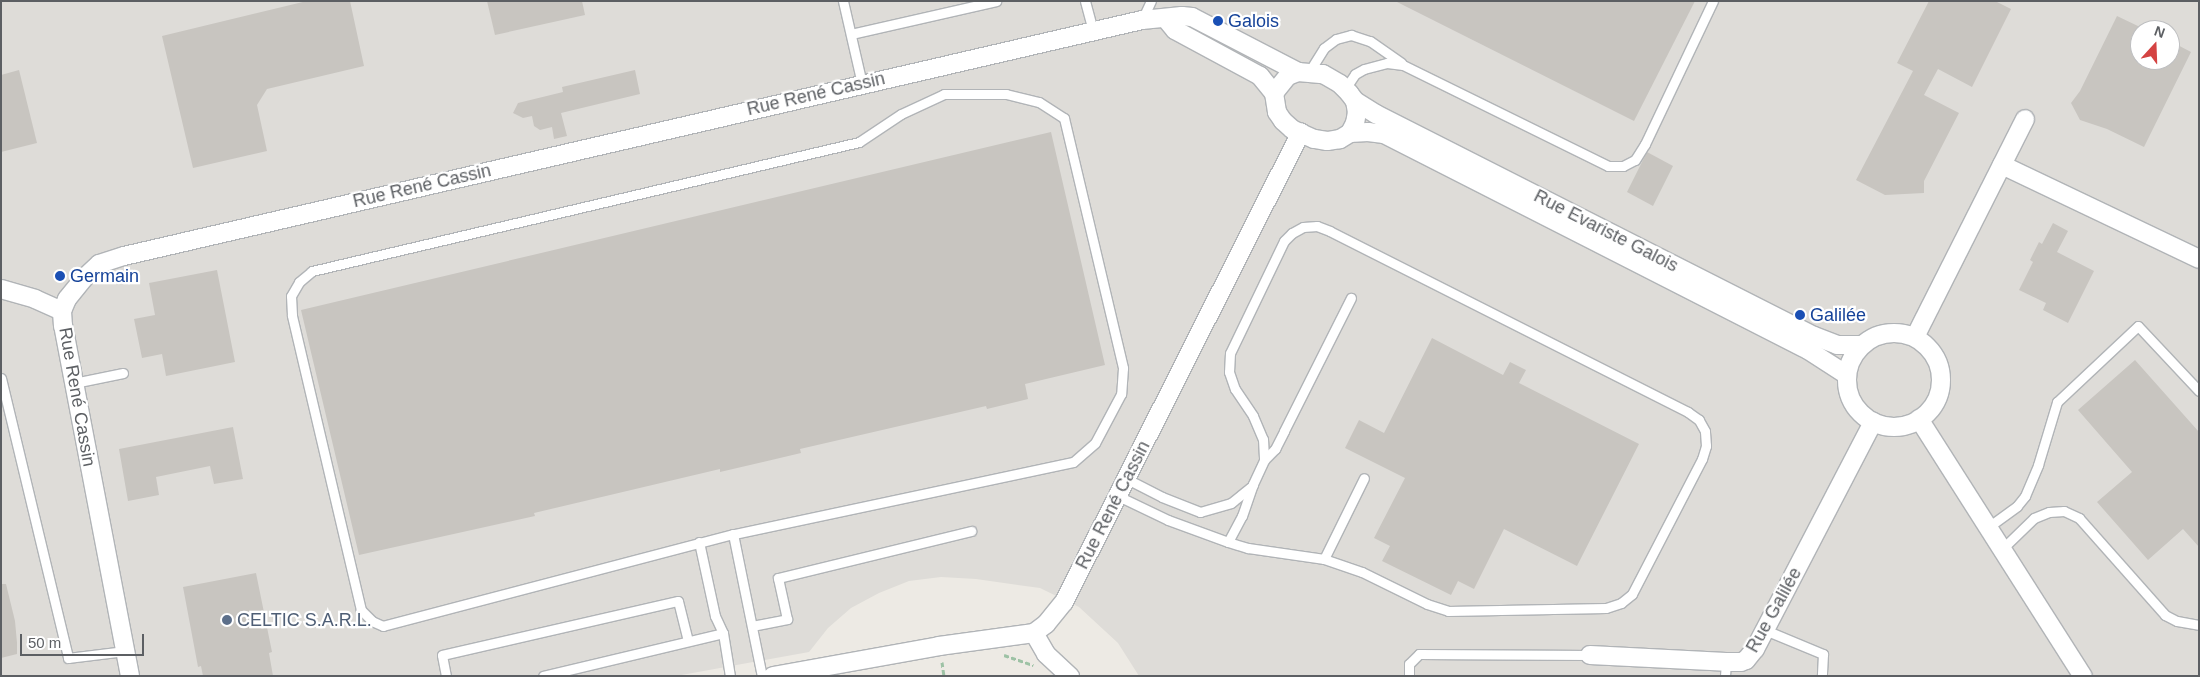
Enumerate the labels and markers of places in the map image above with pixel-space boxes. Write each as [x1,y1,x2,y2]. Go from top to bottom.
place label: Galois [1228,10,1279,32]
marker: Galois [1212,15,1224,27]
place label: Germain [70,265,139,287]
marker: Germain [54,270,66,282]
place label: Galilée [1810,304,1866,326]
marker: Galilée [1794,309,1806,321]
place label: CELTIC S.A.R.L. [237,609,372,631]
marker: CELTIC S.A.R.L. [221,614,233,626]

